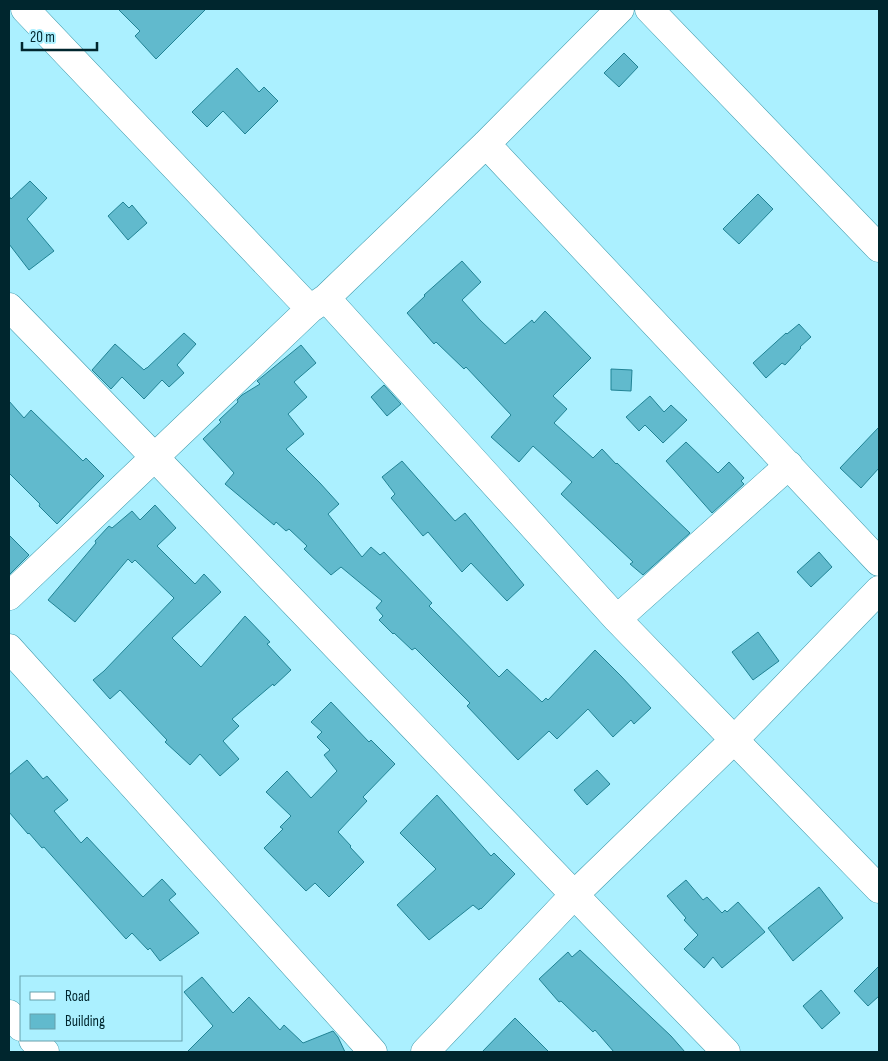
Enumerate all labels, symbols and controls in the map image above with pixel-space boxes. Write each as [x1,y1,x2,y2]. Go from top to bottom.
scale bar [22,20,98,52]
text: 20 m [30,28,55,47]
legend [20,976,182,1041]
text: Road [65,987,90,1006]
text: Building [65,1012,105,1031]

